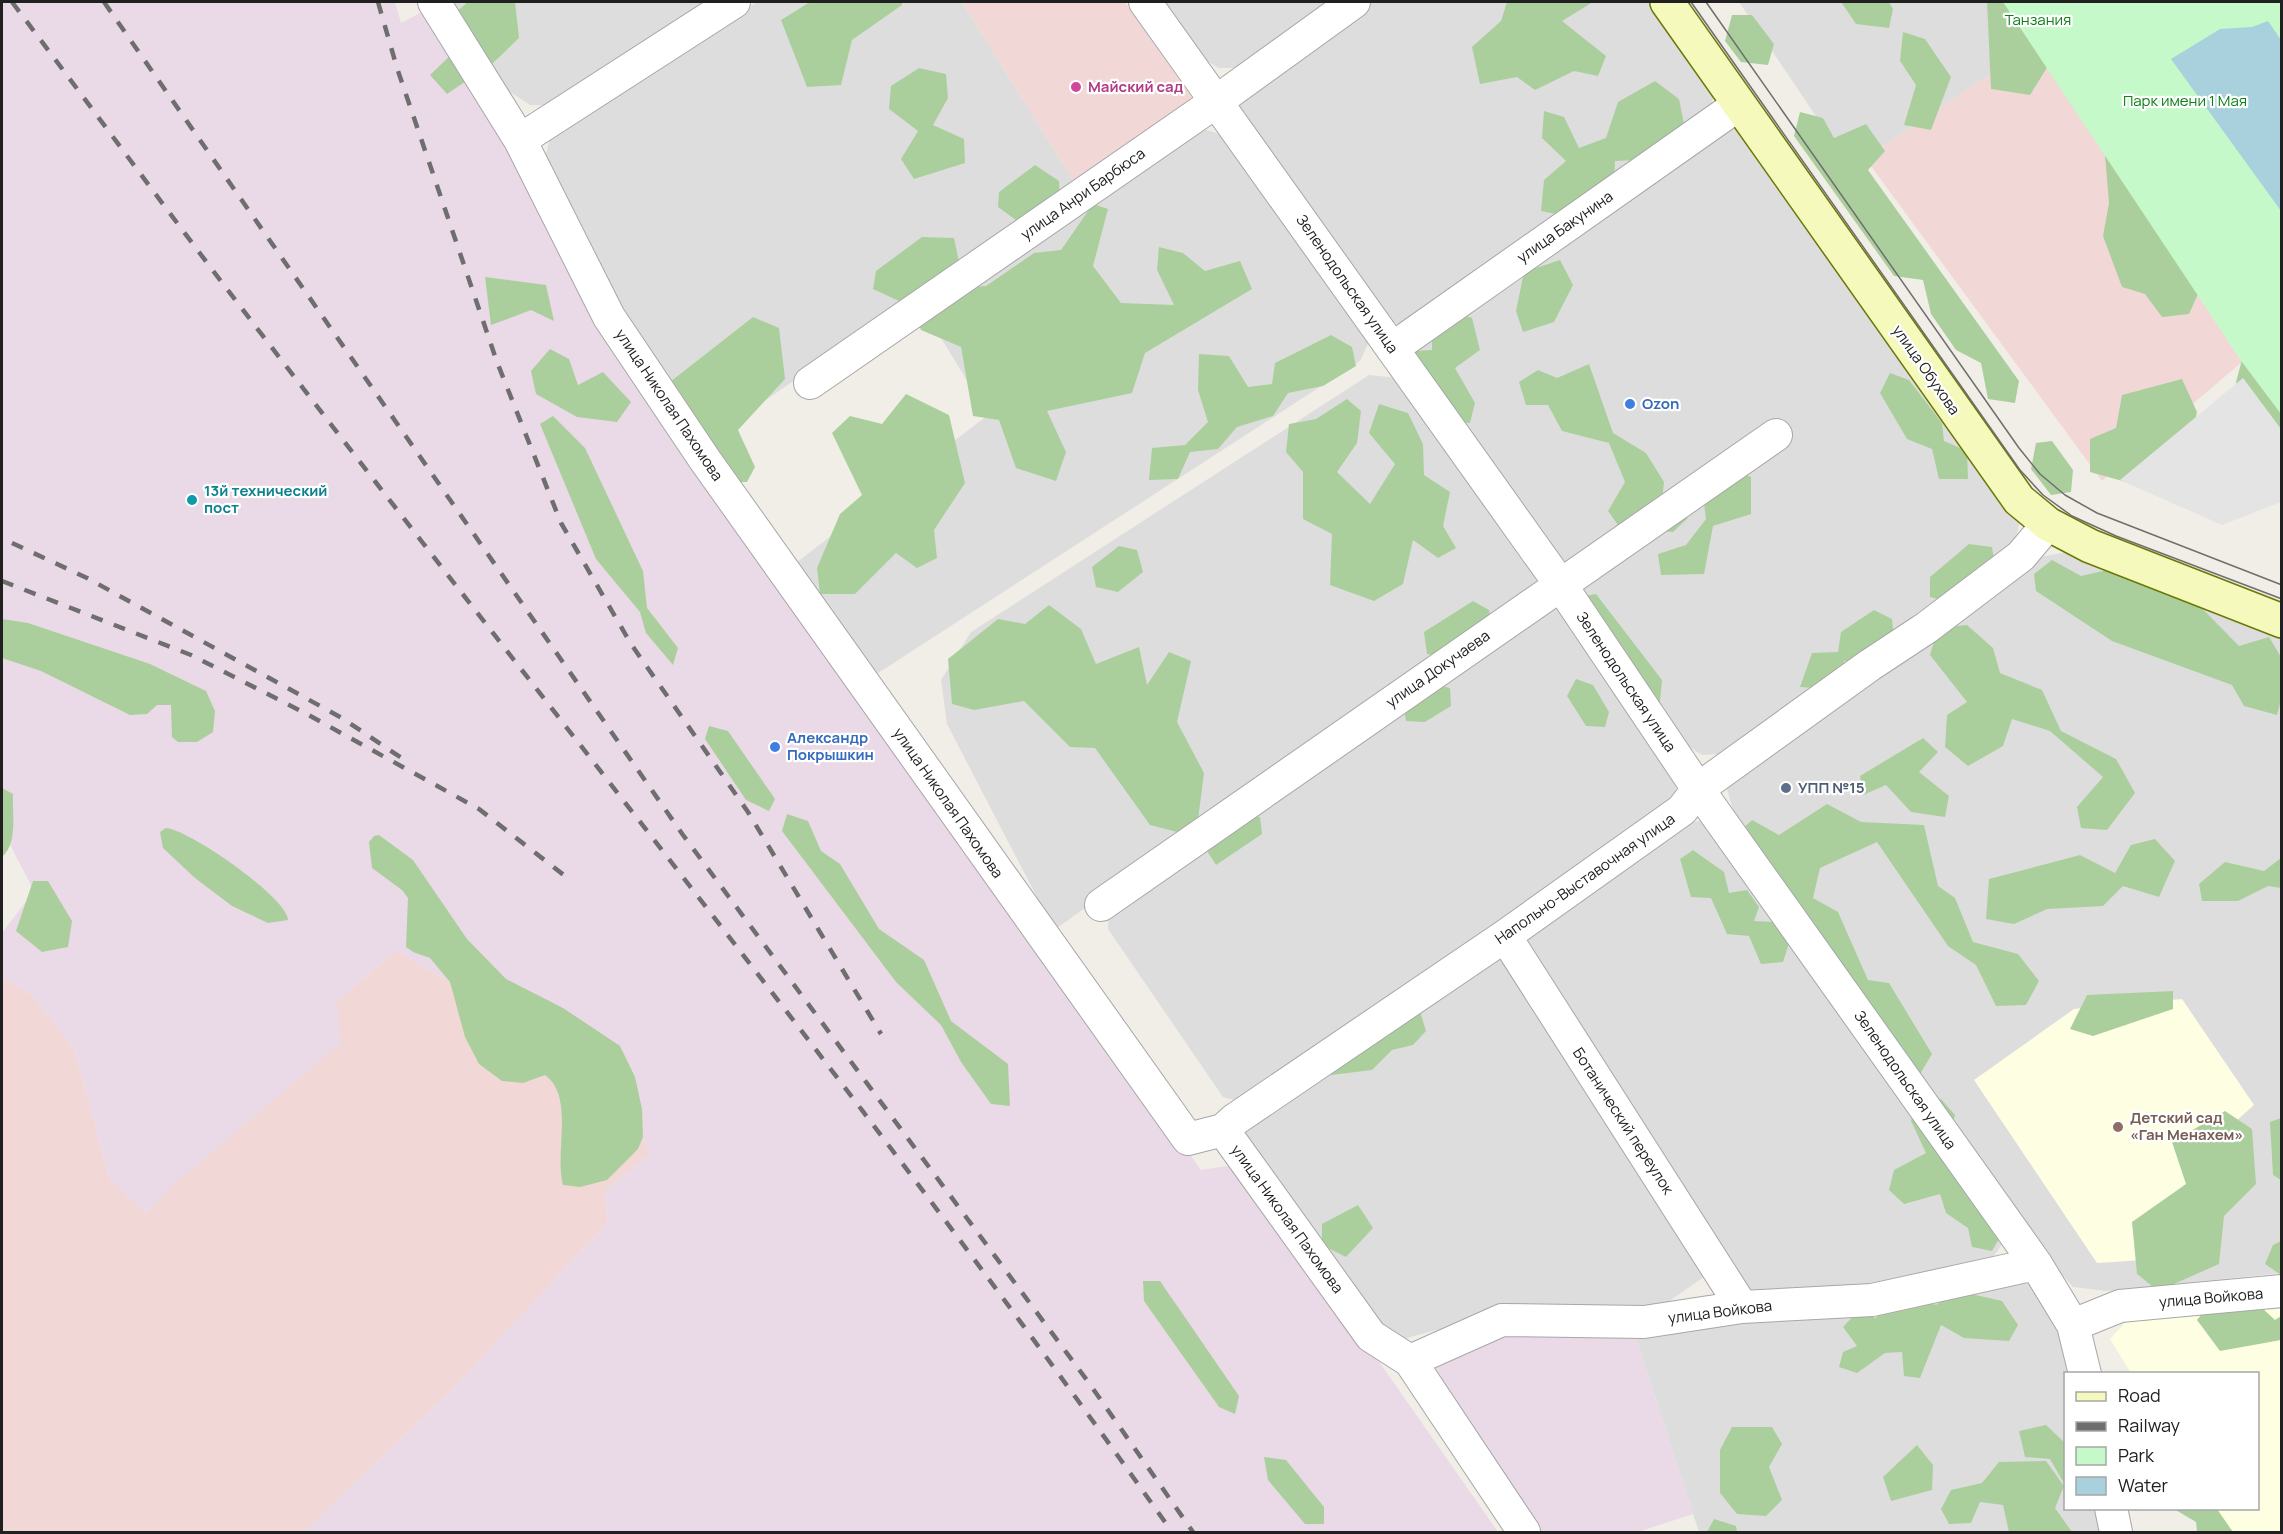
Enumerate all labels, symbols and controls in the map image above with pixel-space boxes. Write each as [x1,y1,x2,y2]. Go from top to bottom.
park label: Танзания [2005,9,2071,30]
place label: Майский сад [1088,76,1184,97]
marker: Майский сад [1069,80,1083,94]
park label: Парк имени 1 Мая [2123,90,2247,111]
street label: улица Анри Барбюса [1016,143,1149,245]
street label: улица Бакунина [1513,186,1617,268]
street label: Зеленодольская улица [1291,210,1403,357]
street label: улица Обухова [1888,321,1965,419]
street label: улица Николая Пахомова [611,324,728,485]
place label: Ozon [1642,393,1679,414]
marker: Ozon [1623,397,1637,411]
place label: 13й технический пост [204,480,328,518]
marker: 13й технический пост [185,493,199,507]
street label: Зеленодольская улица [1572,607,1681,756]
street label: улица Докучаева [1382,625,1494,712]
street label: улица Николая Пахомова [888,723,1008,882]
place label: Александр Покрышкин [787,727,874,765]
marker: Александр Покрышкин [768,740,782,754]
place label: УПП №15 [1798,777,1865,798]
marker: УПП №15 [1779,781,1793,795]
street label: Напольно-Выставочная улица [1490,808,1679,949]
street label: Зеленодольская улица [1849,1006,1961,1153]
street label: Ботанический переулок [1568,1043,1679,1199]
place label: Детский сад «Ган Менахем» [2130,1107,2243,1145]
marker: Детский сад «Ган Менахем» [2111,1120,2125,1134]
street label: улица Николая Пахомова [1226,1140,1349,1297]
street label: улица Войкова [2158,1282,2264,1313]
street label: улица Войкова [1667,1295,1773,1328]
legend [2064,1372,2259,1510]
text: Road [2118,1383,2161,1407]
text: Railway [2118,1413,2180,1437]
text: Park [2118,1443,2155,1467]
text: Water [2118,1473,2168,1497]

